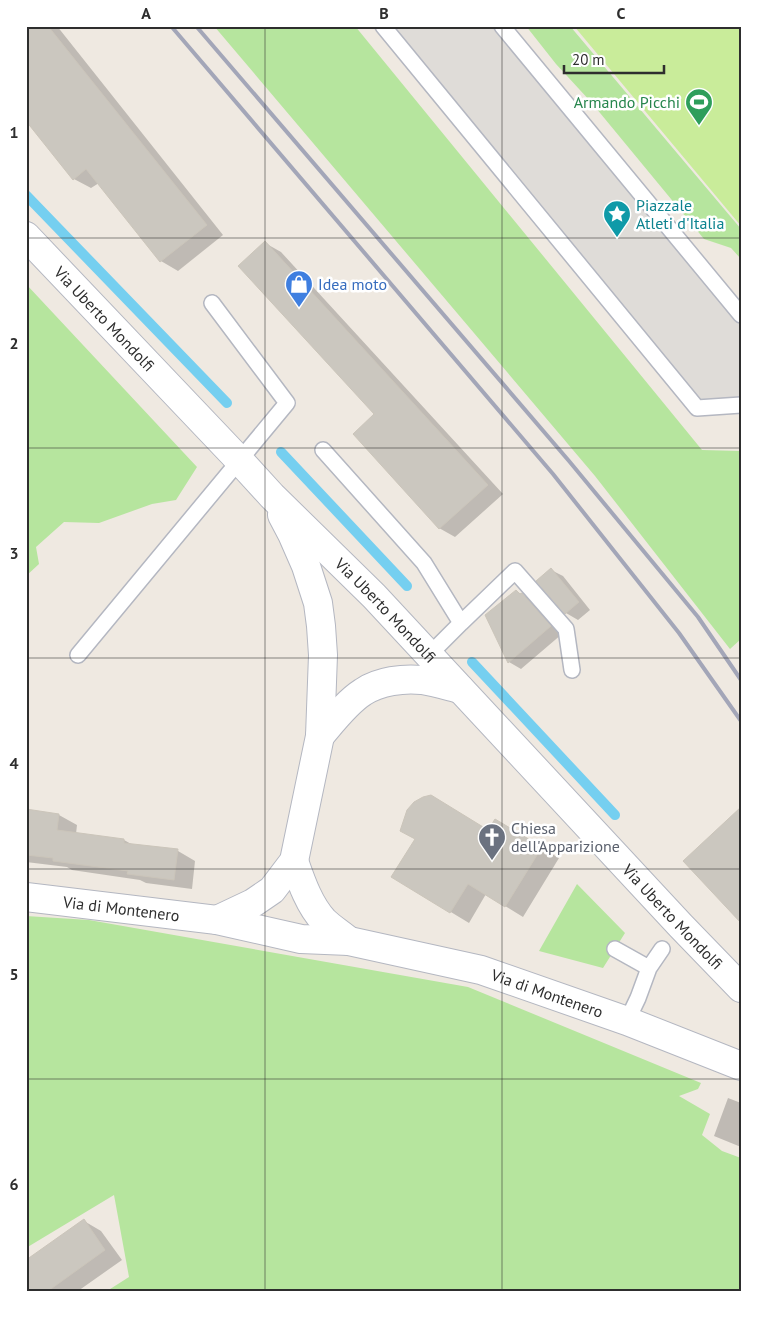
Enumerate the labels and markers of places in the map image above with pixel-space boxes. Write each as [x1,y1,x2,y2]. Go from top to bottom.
sports icon: Armando Picchi [684,87,714,126]
place label: Armando Picchi [574,92,680,112]
place label: Piazzale Atleti d'Italia [636,195,724,233]
place icon: Piazzale Atleti d'Italia [602,199,632,238]
shop icon: Idea moto [284,269,314,308]
place label: Idea moto [318,274,387,294]
place label: Chiesa dell'Apparizione [511,818,620,856]
church icon: Chiesa dell'Apparizione [477,822,507,861]

